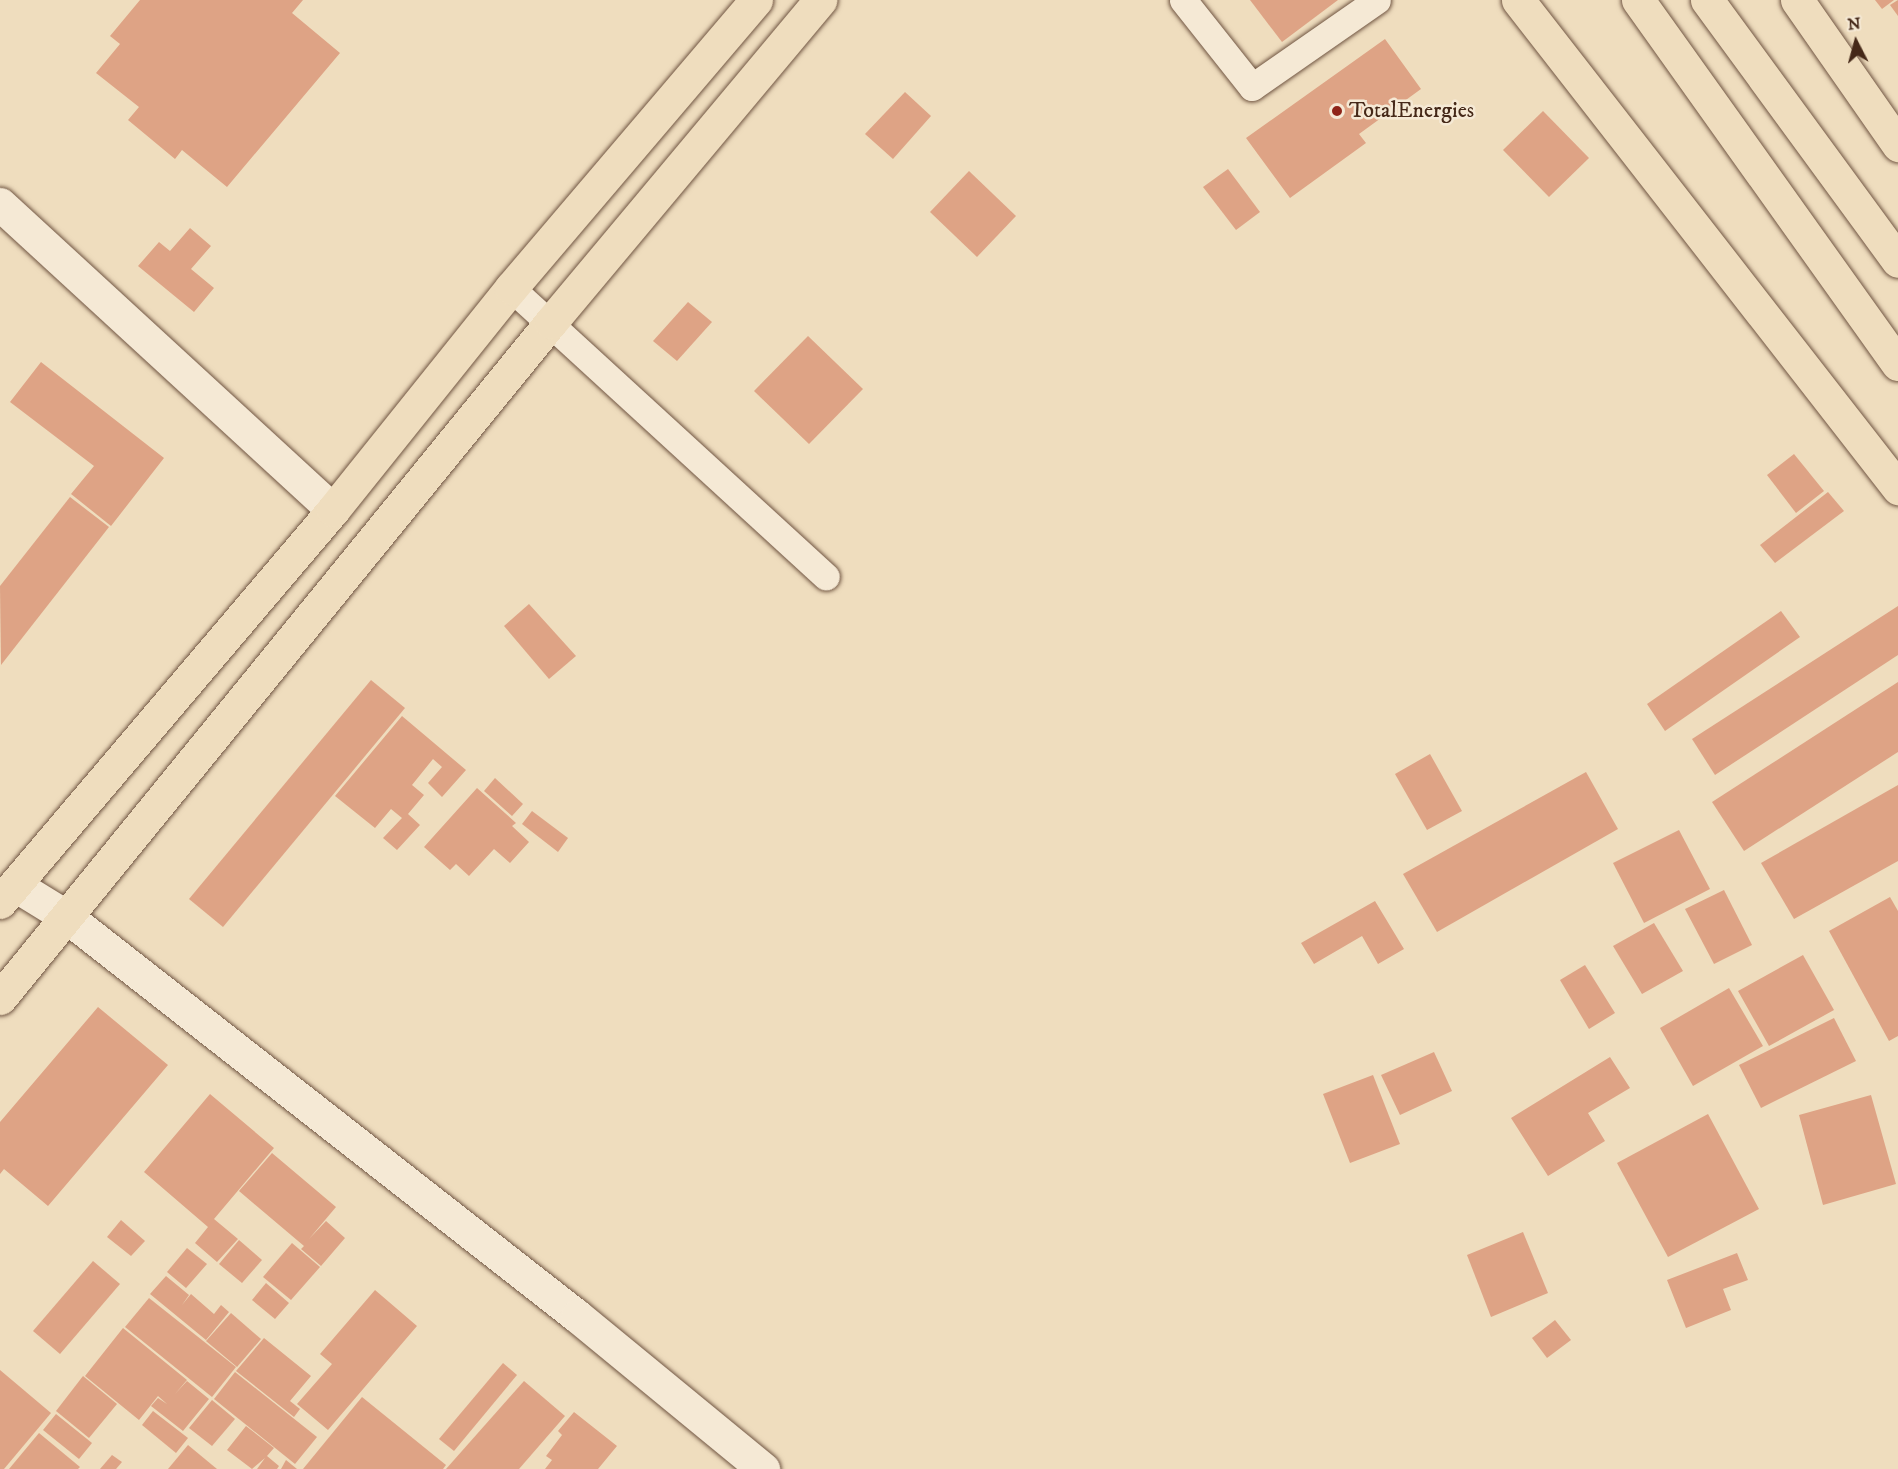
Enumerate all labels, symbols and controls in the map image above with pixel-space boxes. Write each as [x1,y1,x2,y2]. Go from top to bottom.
north arrow [1826,12,1886,72]
text: N [1847,13,1862,35]
place label: TotalEnergies [1349,98,1474,124]
marker: TotalEnergies [1330,104,1344,118]

